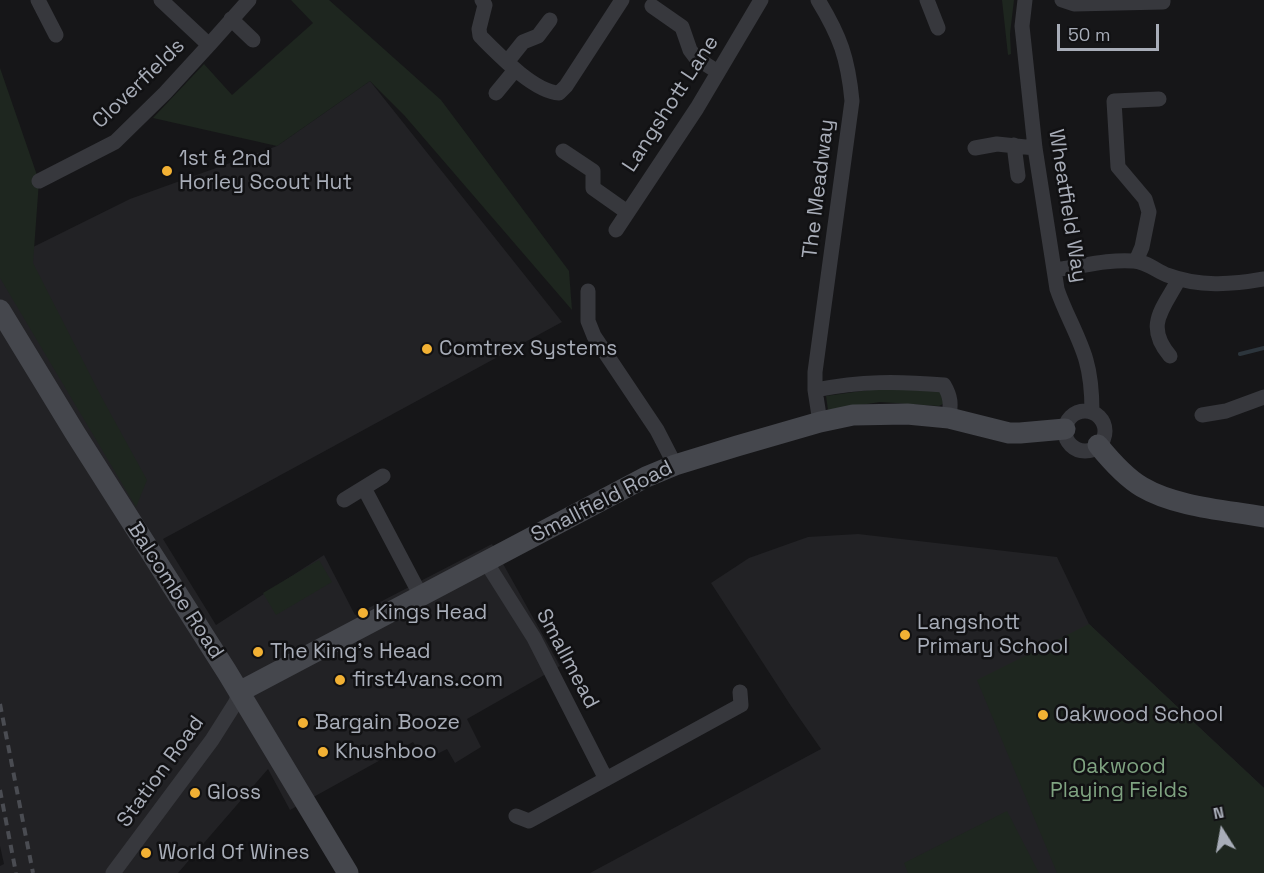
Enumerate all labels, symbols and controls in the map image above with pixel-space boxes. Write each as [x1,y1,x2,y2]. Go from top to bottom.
scale bar [1060,12,1162,50]
text: 50 m [1068,23,1110,46]
street label: Langshott Lane [618,31,724,177]
street label: Cloverfields [88,34,190,134]
street label: The Meadway [798,118,840,260]
street label: Wheatfield Way [1042,127,1092,285]
place label: 1st & 2nd Horley Scout Hut [179,146,352,196]
marker: 1st & 2nd Horley Scout Hut [160,164,174,178]
place label: Comtrex Systems [439,336,617,362]
marker: Comtrex Systems [420,342,434,356]
street label: Smallfield Road [527,456,677,548]
street label: Balcombe Road [122,518,228,664]
place label: Kings Head [375,600,487,626]
street label: Smallmead [530,605,604,713]
marker: Kings Head [356,606,370,620]
place label: Langshott Primary School [917,610,1068,660]
marker: Langshott Primary School [898,628,912,642]
place label: The King's Head [270,639,431,665]
marker: The King's Head [251,645,265,659]
place label: first4vans.com [352,667,503,693]
marker: first4vans.com [333,673,347,687]
place label: Oakwood School [1055,702,1223,728]
marker: Oakwood School [1036,708,1050,722]
place label: Bargain Booze [315,710,460,736]
street label: Station Road [112,711,210,833]
marker: Bargain Booze [296,716,310,730]
place label: Khushboo [335,739,437,765]
marker: Khushboo [316,745,330,759]
park label: Oakwood Playing Fields [1050,754,1188,804]
place label: Gloss [207,780,261,806]
marker: Gloss [188,786,202,800]
north arrow [1192,801,1252,861]
text: N [1211,802,1226,824]
place label: World Of Wines [158,840,310,866]
marker: World Of Wines [139,846,153,860]

